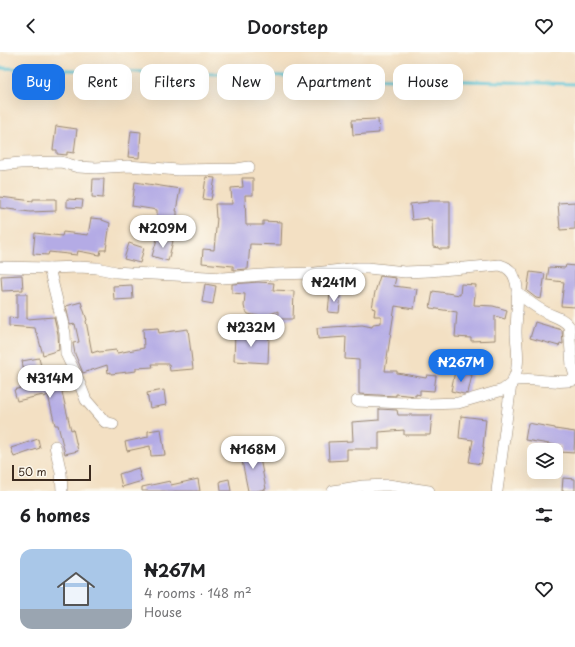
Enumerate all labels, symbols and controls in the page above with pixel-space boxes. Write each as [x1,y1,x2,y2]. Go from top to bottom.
text: Doorstep [247,13,328,40]
icon: back [20,15,42,37]
icon: heart [533,15,555,37]
chip: Buy [12,64,65,100]
chip: Rent [73,64,132,100]
chip: Filters [140,64,209,100]
chip: New [217,64,275,100]
chip: Apartment [283,64,385,100]
chip: House [393,64,463,100]
pin: ₦209M [135,215,191,249]
text: ₦209M [139,218,187,237]
pin: ₦241M [306,269,362,303]
text: ₦241M [311,272,357,291]
pin: ₦232M [223,314,279,348]
text: ₦232M [227,317,275,336]
pin: ₦267M [433,349,489,383]
text: ₦267M [437,352,485,371]
pin: ₦314M [22,365,78,399]
text: ₦314M [27,368,73,387]
pin: ₦168M [225,436,281,470]
text: ₦168M [230,439,276,458]
map controls [527,443,563,479]
button: layers [527,443,563,479]
scale bar [12,463,91,482]
text: 50 m [18,463,47,480]
text: 6 homes [20,502,90,528]
icon: filters [533,504,555,526]
text: ₦267M [144,557,206,583]
icon: home [52,565,100,613]
icon: heart [533,578,555,600]
text: 4 rooms · 148 m² [144,583,252,602]
text: House [144,602,182,621]

